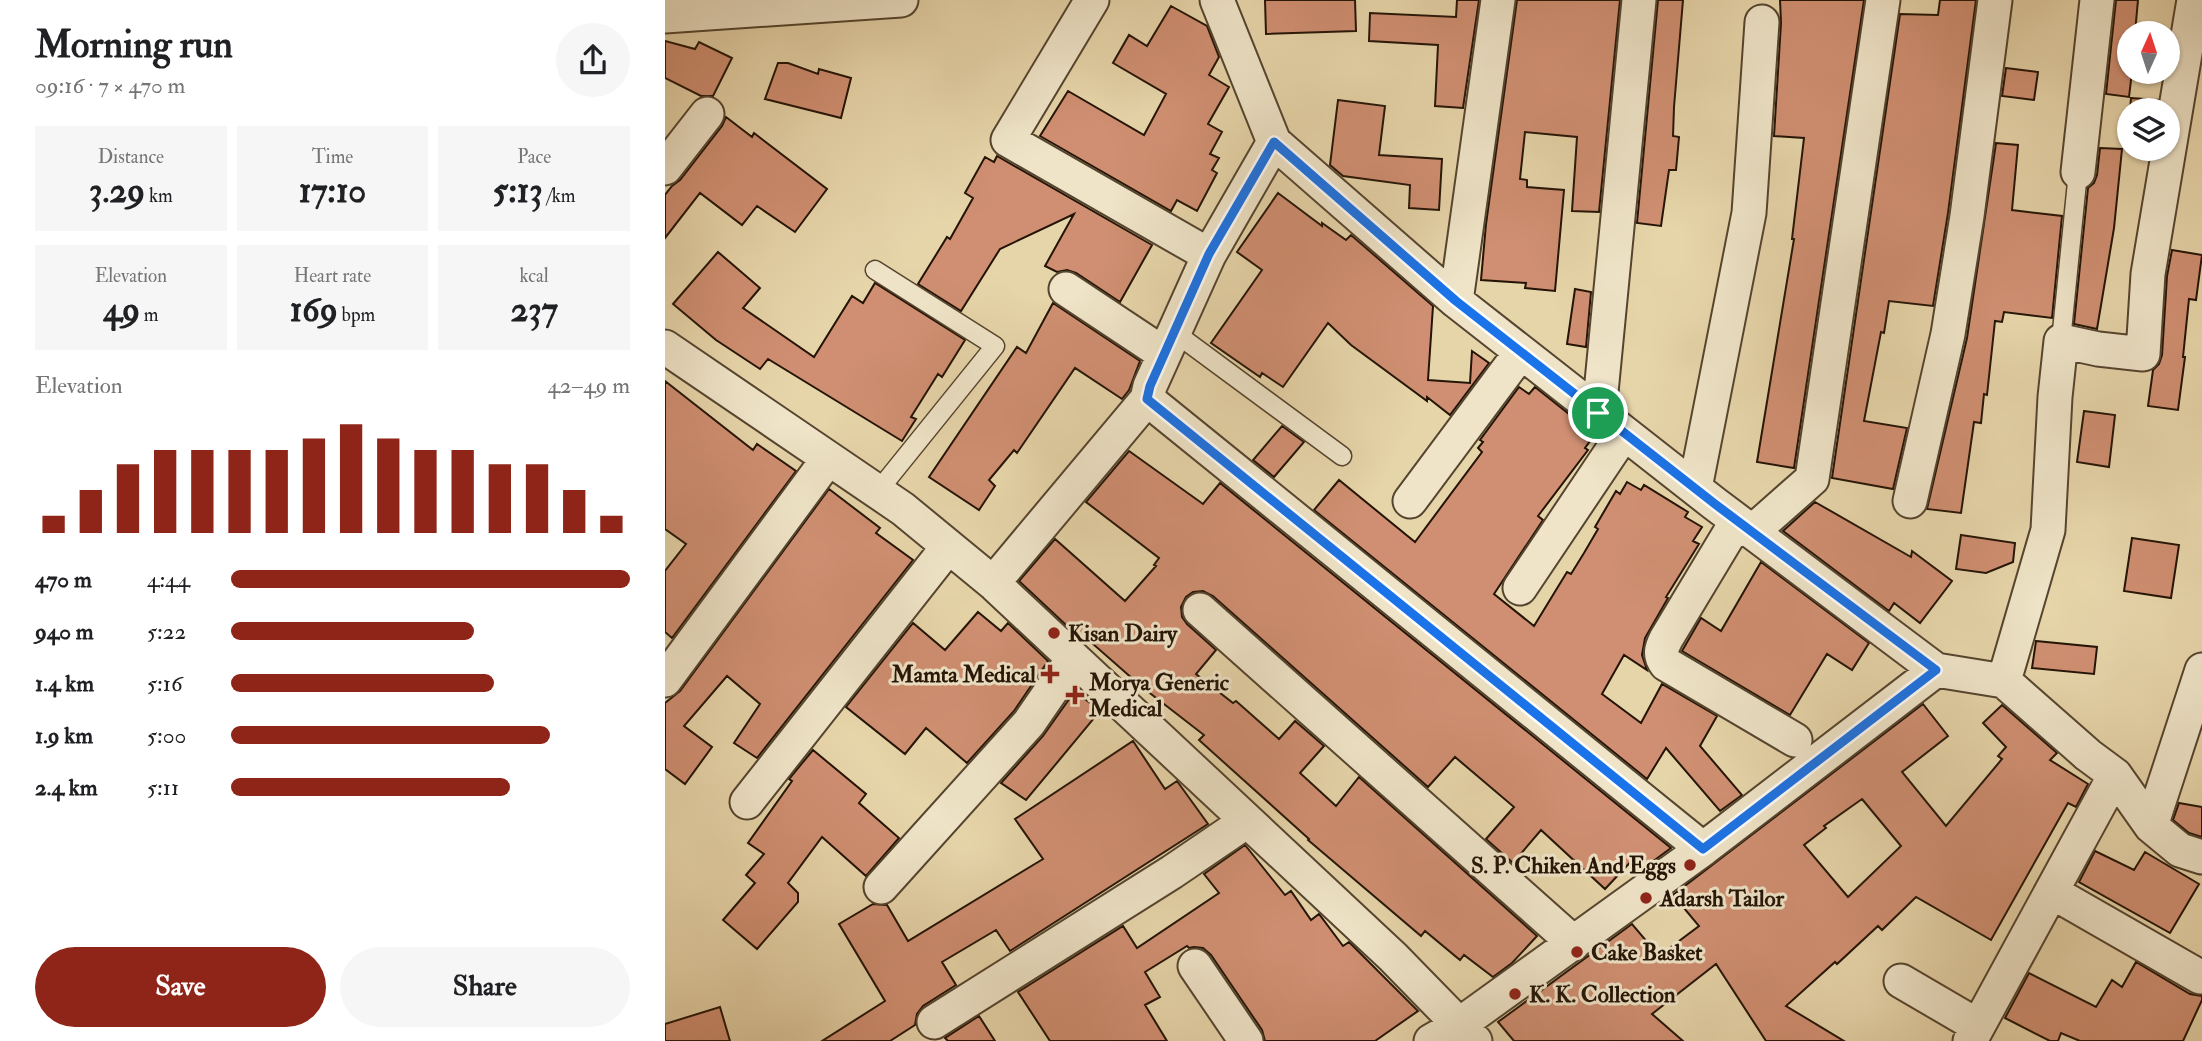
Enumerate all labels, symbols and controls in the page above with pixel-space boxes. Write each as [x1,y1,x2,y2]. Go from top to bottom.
text: Morning run [35,21,233,69]
north arrow [2117,21,2181,84]
map controls [2117,21,2180,161]
button: share [556,23,630,97]
text: 09:16 · 7 × 470 m [35,71,185,100]
button: layers [2117,98,2180,161]
text: Distance [98,145,164,169]
text: Time [312,145,353,169]
text: Pace [517,145,551,169]
text: 3.29 [89,169,145,213]
text: 17:10 [299,169,366,213]
text: 5:13 [493,169,543,213]
text: km [145,184,173,208]
text: /km [543,184,576,208]
text: Elevation [95,264,167,288]
text: Heart rate [294,264,371,288]
text: kcal [520,264,549,288]
text: 49 [103,288,140,332]
text: 169 [290,288,338,332]
text: 237 [511,288,558,332]
text: m [140,303,159,327]
text: bpm [338,303,375,327]
text: Elevation [35,371,123,400]
text: 42–49 m [547,371,630,400]
pin [1568,383,1628,443]
icon: arrive [1579,394,1617,432]
text: 470 m [35,565,92,594]
text: 4:44 [147,565,190,594]
text: 940 m [35,617,94,646]
text: 5:22 [147,617,186,646]
place label: Kisan Dairy [1068,619,1178,649]
marker: Kisan Dairy [1046,625,1062,641]
place label: Mamta Medical [891,660,1037,689]
marker: Mamta Medical [1042,666,1058,682]
place label: Morya Generic Medical [1088,668,1230,723]
text: 1.4 km [35,669,94,698]
text: 5:16 [147,669,183,698]
marker: Morya Generic Medical [1067,687,1083,703]
text: 1.9 km [35,721,93,750]
text: 5:00 [147,721,186,750]
text: 2.4 km [35,773,98,802]
text: 5:11 [147,773,179,802]
place label: S. P. Chiken And Eggs [1471,851,1676,881]
marker: S. P. Chiken And Eggs [1682,857,1698,873]
place label: Adarsh Tailor [1659,884,1785,913]
marker: Adarsh Tailor [1638,890,1654,906]
place label: Cake Basket [1591,938,1703,967]
marker: Cake Basket [1569,944,1585,960]
button: Save [35,947,326,1027]
button: Share [340,947,630,1027]
place label: K. K. Collection [1529,980,1676,1009]
marker: K. K. Collection [1507,986,1523,1002]

